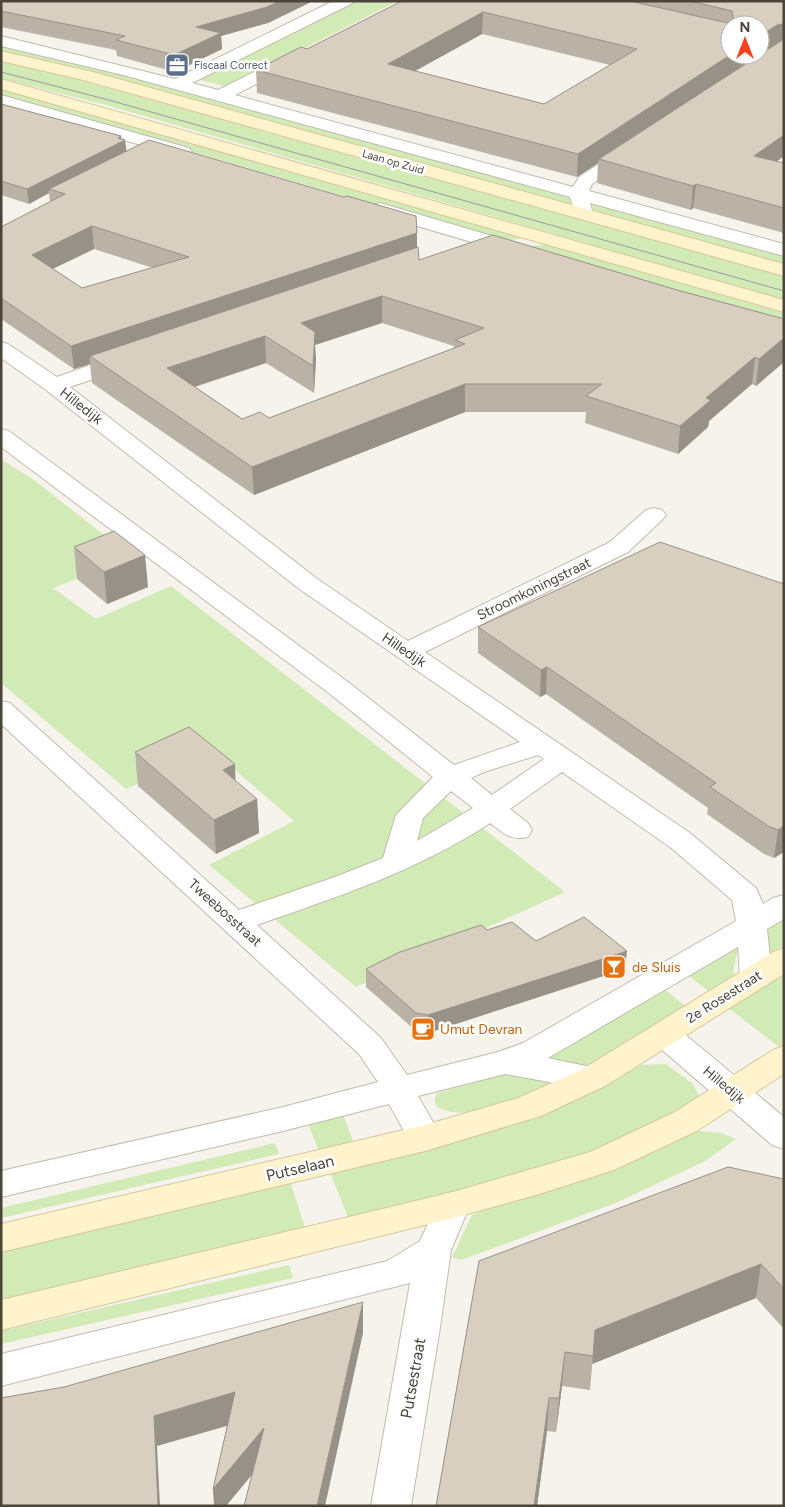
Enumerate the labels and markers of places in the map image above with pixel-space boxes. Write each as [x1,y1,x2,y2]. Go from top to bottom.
office icon: Fiscaal Correct [164,52,190,78]
place label: Fiscaal Correct [194,59,268,72]
bar icon: de Sluis [601,954,627,980]
place label: de Sluis [632,959,681,976]
cafe icon: Umut Devran [410,1016,436,1042]
place label: Umut Devran [440,1021,523,1038]

